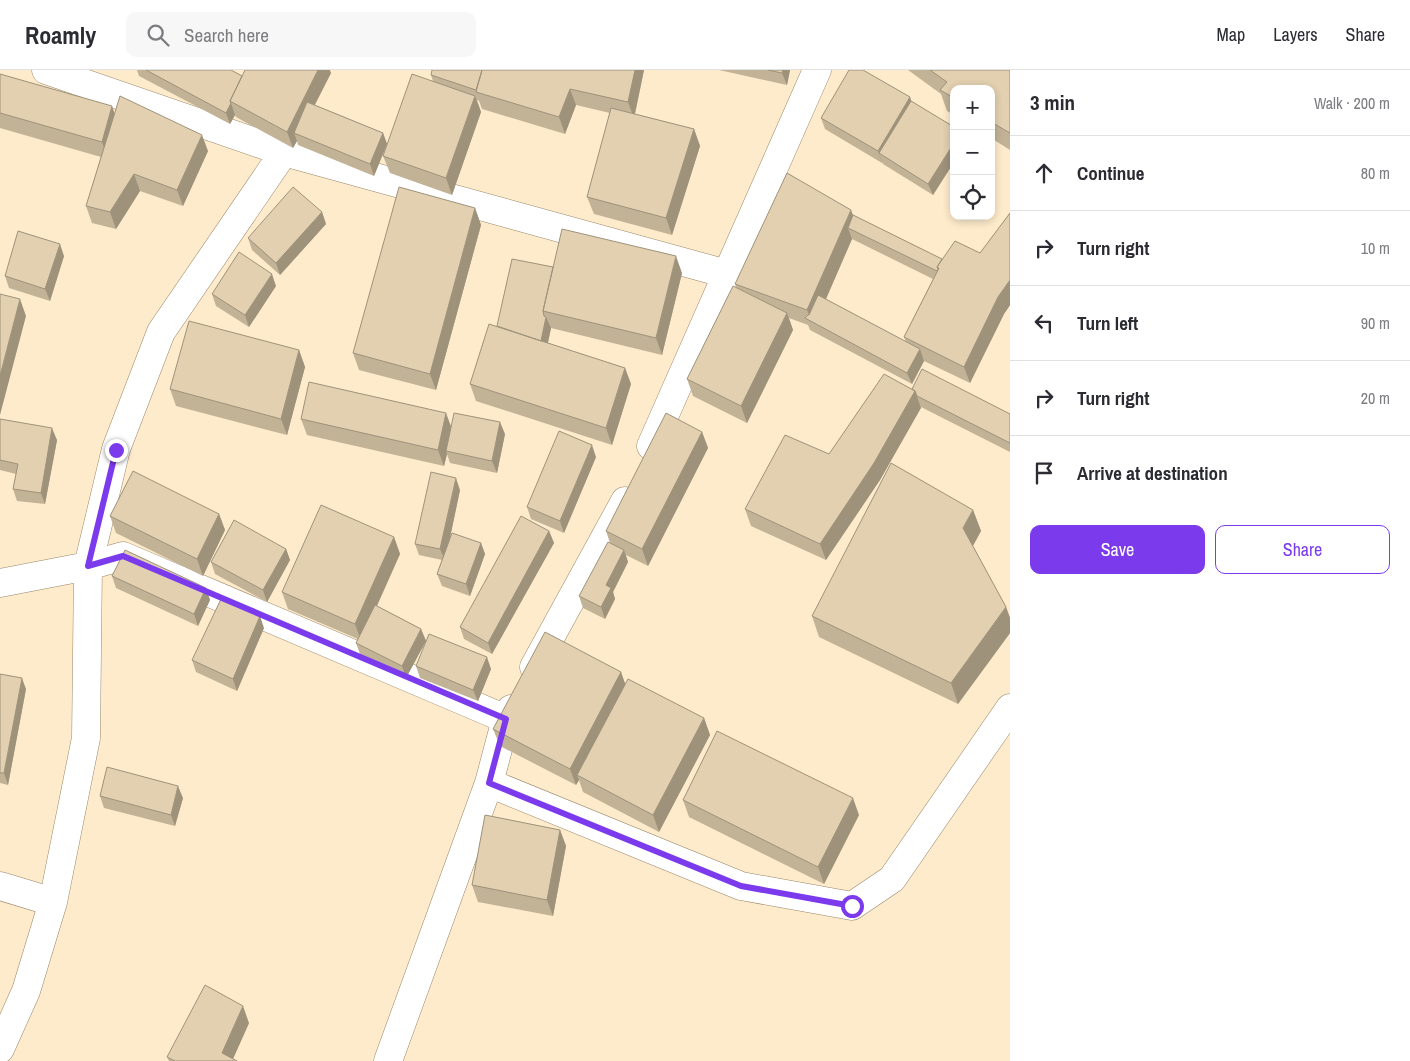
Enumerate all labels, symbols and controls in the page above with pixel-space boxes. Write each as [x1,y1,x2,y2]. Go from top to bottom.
search box [126,12,476,57]
text: Roamly [25,19,96,51]
icon: search [144,21,172,49]
text: Search here [184,22,269,48]
text: Map [1217,22,1245,47]
text: Layers [1273,22,1318,47]
text: Share [1346,22,1385,47]
map controls [950,85,995,220]
button: + [950,85,995,130]
text: 3 min [1030,88,1075,117]
text: Walk · 200 m [1314,92,1390,114]
button: − [950,130,995,175]
icon: ahead [1030,159,1058,187]
text: Continue [1077,160,1145,186]
text: 80 m [1361,162,1390,184]
button: locate [950,175,995,220]
icon: right [1030,234,1058,262]
text: Turn right [1077,235,1149,261]
text: 10 m [1361,237,1390,259]
icon: left [1030,309,1058,337]
text: Turn left [1077,310,1138,336]
text: 90 m [1361,312,1390,334]
icon: right [1030,384,1058,412]
text: Turn right [1077,385,1149,411]
text: 20 m [1361,387,1390,409]
route end [105,439,128,462]
icon: arrive [1030,459,1058,487]
text: Arrive at destination [1077,460,1228,486]
button: Save [1030,525,1205,574]
button: Share [1215,525,1390,574]
route start [841,895,864,918]

